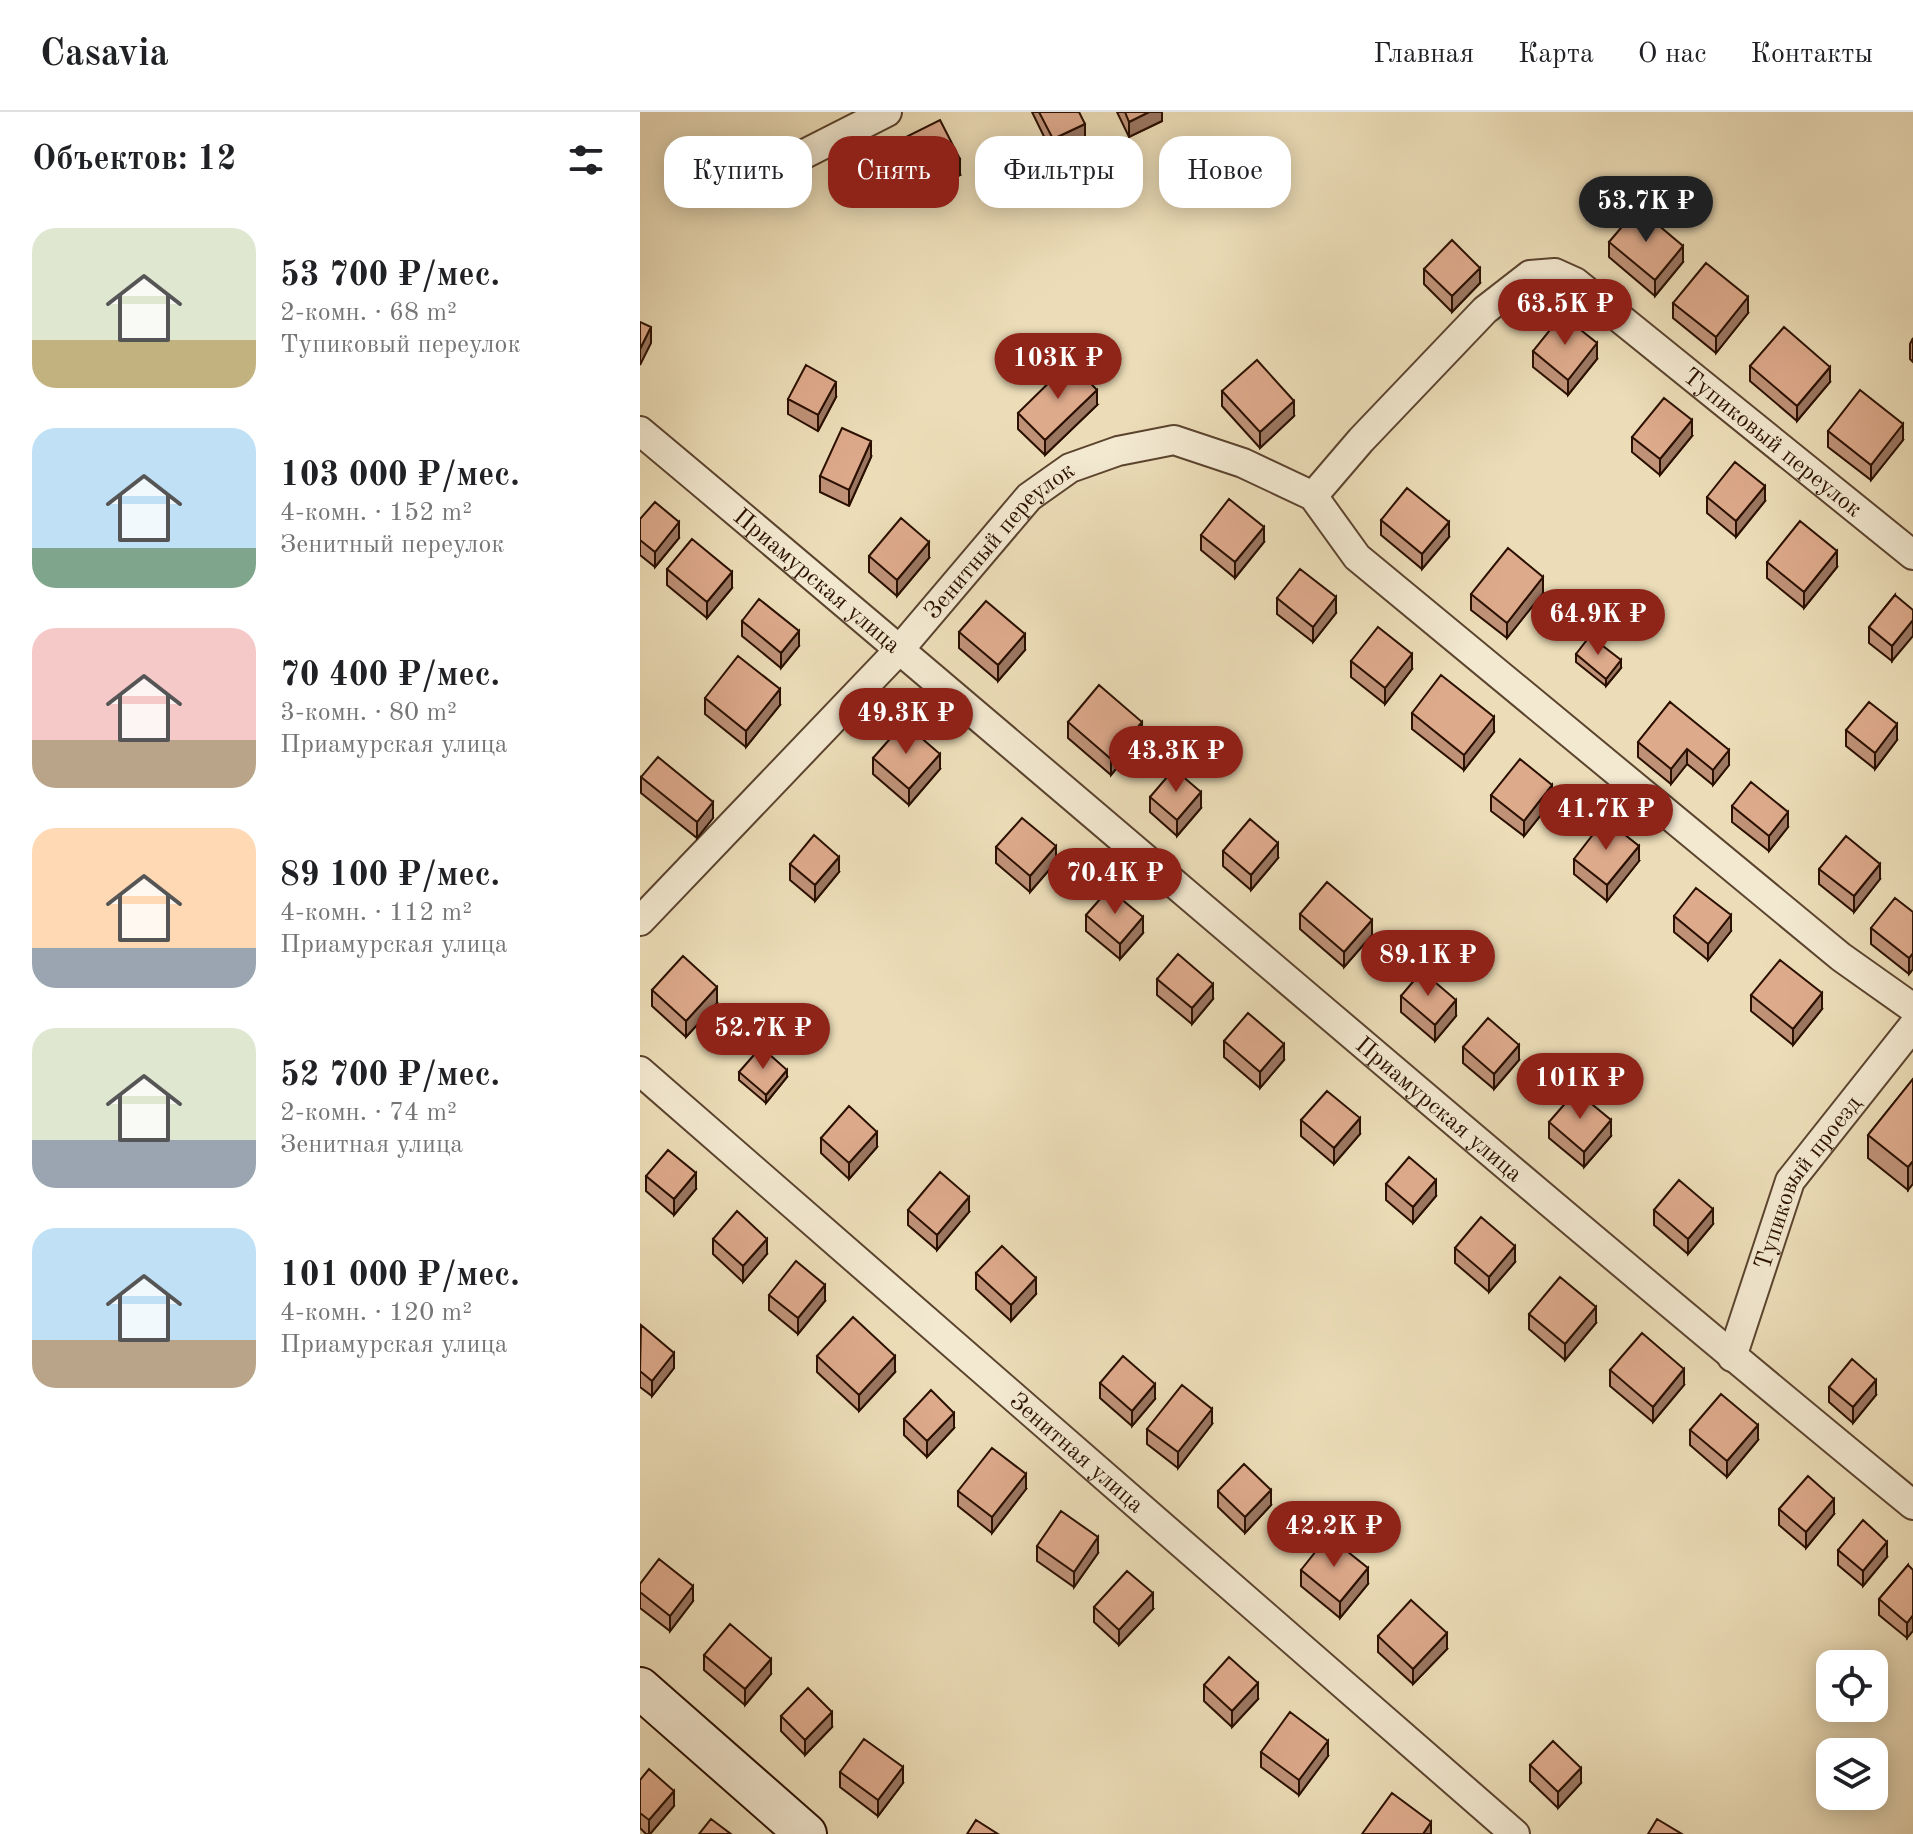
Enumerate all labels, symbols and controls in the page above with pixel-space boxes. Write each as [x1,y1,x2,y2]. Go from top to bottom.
text: Casavia [40,36,169,74]
text: Главная [1373,41,1474,69]
text: Карта [1518,41,1594,69]
text: О нас [1638,41,1707,69]
text: Контакты [1751,41,1873,69]
chip: Купить [664,136,812,208]
chip: Снять [828,136,959,208]
chip: Фильтры [975,136,1143,208]
chip: Новое [1159,136,1291,208]
icon: filters [564,138,608,182]
text: Объектов: 12 [32,143,236,177]
pin: 53.7K ₽ [1572,176,1720,244]
text: 53.7K ₽ [1597,189,1695,215]
text: 53 700 ₽/мес. [280,259,500,293]
icon: home [96,260,192,356]
pin: 63.5K ₽ [1491,279,1639,347]
text: 63.5K ₽ [1516,292,1614,318]
text: 2-комн. · 68 m² [280,300,457,326]
text: Тупиковый переулок [280,332,520,358]
pin: 103K ₽ [993,333,1123,401]
text: 103K ₽ [1013,346,1103,372]
street label: Тупиковый переулок [1678,364,1866,523]
text: 103 000 ₽/мес. [280,459,520,493]
street label: Зенитный переулок [921,459,1080,624]
icon: home [96,460,192,556]
text: 4-комн. · 152 m² [280,500,472,526]
street label: Приамурская улица [728,505,904,659]
text: Зенитный переулок [280,532,504,558]
pin: 64.9K ₽ [1524,589,1672,657]
text: 64.9K ₽ [1549,602,1647,628]
text: 70 400 ₽/мес. [280,659,500,693]
icon: home [96,660,192,756]
pin: 49.3K ₽ [832,688,980,756]
text: 3-комн. · 80 m² [280,700,457,726]
text: 49.3K ₽ [857,701,955,727]
pin: 43.3K ₽ [1102,726,1250,794]
text: Приамурская улица [280,732,508,758]
text: 43.3K ₽ [1127,739,1225,765]
pin: 41.7K ₽ [1532,784,1680,852]
text: 41.7K ₽ [1557,797,1655,823]
pin: 70.4K ₽ [1041,848,1189,916]
text: 89 100 ₽/мес. [280,859,500,893]
icon: home [96,860,192,956]
text: 70.4K ₽ [1066,861,1164,887]
text: 4-комн. · 112 m² [280,900,472,926]
pin: 89.1K ₽ [1354,930,1502,998]
text: Приамурская улица [280,932,508,958]
text: 89.1K ₽ [1379,943,1477,969]
pin: 52.7K ₽ [689,1003,837,1071]
text: 52.7K ₽ [714,1016,812,1042]
street label: Приамурская улица [1350,1033,1526,1188]
pin: 101K ₽ [1515,1053,1645,1121]
text: 52 700 ₽/мес. [280,1059,500,1093]
icon: home [96,1060,192,1156]
text: 101K ₽ [1535,1066,1625,1092]
street label: Тупиковый проезд [1752,1092,1867,1273]
text: 2-комн. · 74 m² [280,1100,457,1126]
text: Зенитная улица [280,1132,463,1158]
text: 101 000 ₽/мес. [280,1259,520,1293]
icon: home [96,1260,192,1356]
text: 4-комн. · 120 m² [280,1300,472,1326]
text: Приамурская улица [280,1332,508,1358]
street label: Зенитная улица [1004,1389,1148,1518]
pin: 42.2K ₽ [1260,1501,1408,1569]
text: 42.2K ₽ [1285,1514,1383,1540]
map controls [1816,1650,1888,1810]
button: locate [1816,1650,1888,1722]
button: layers [1816,1738,1888,1810]

